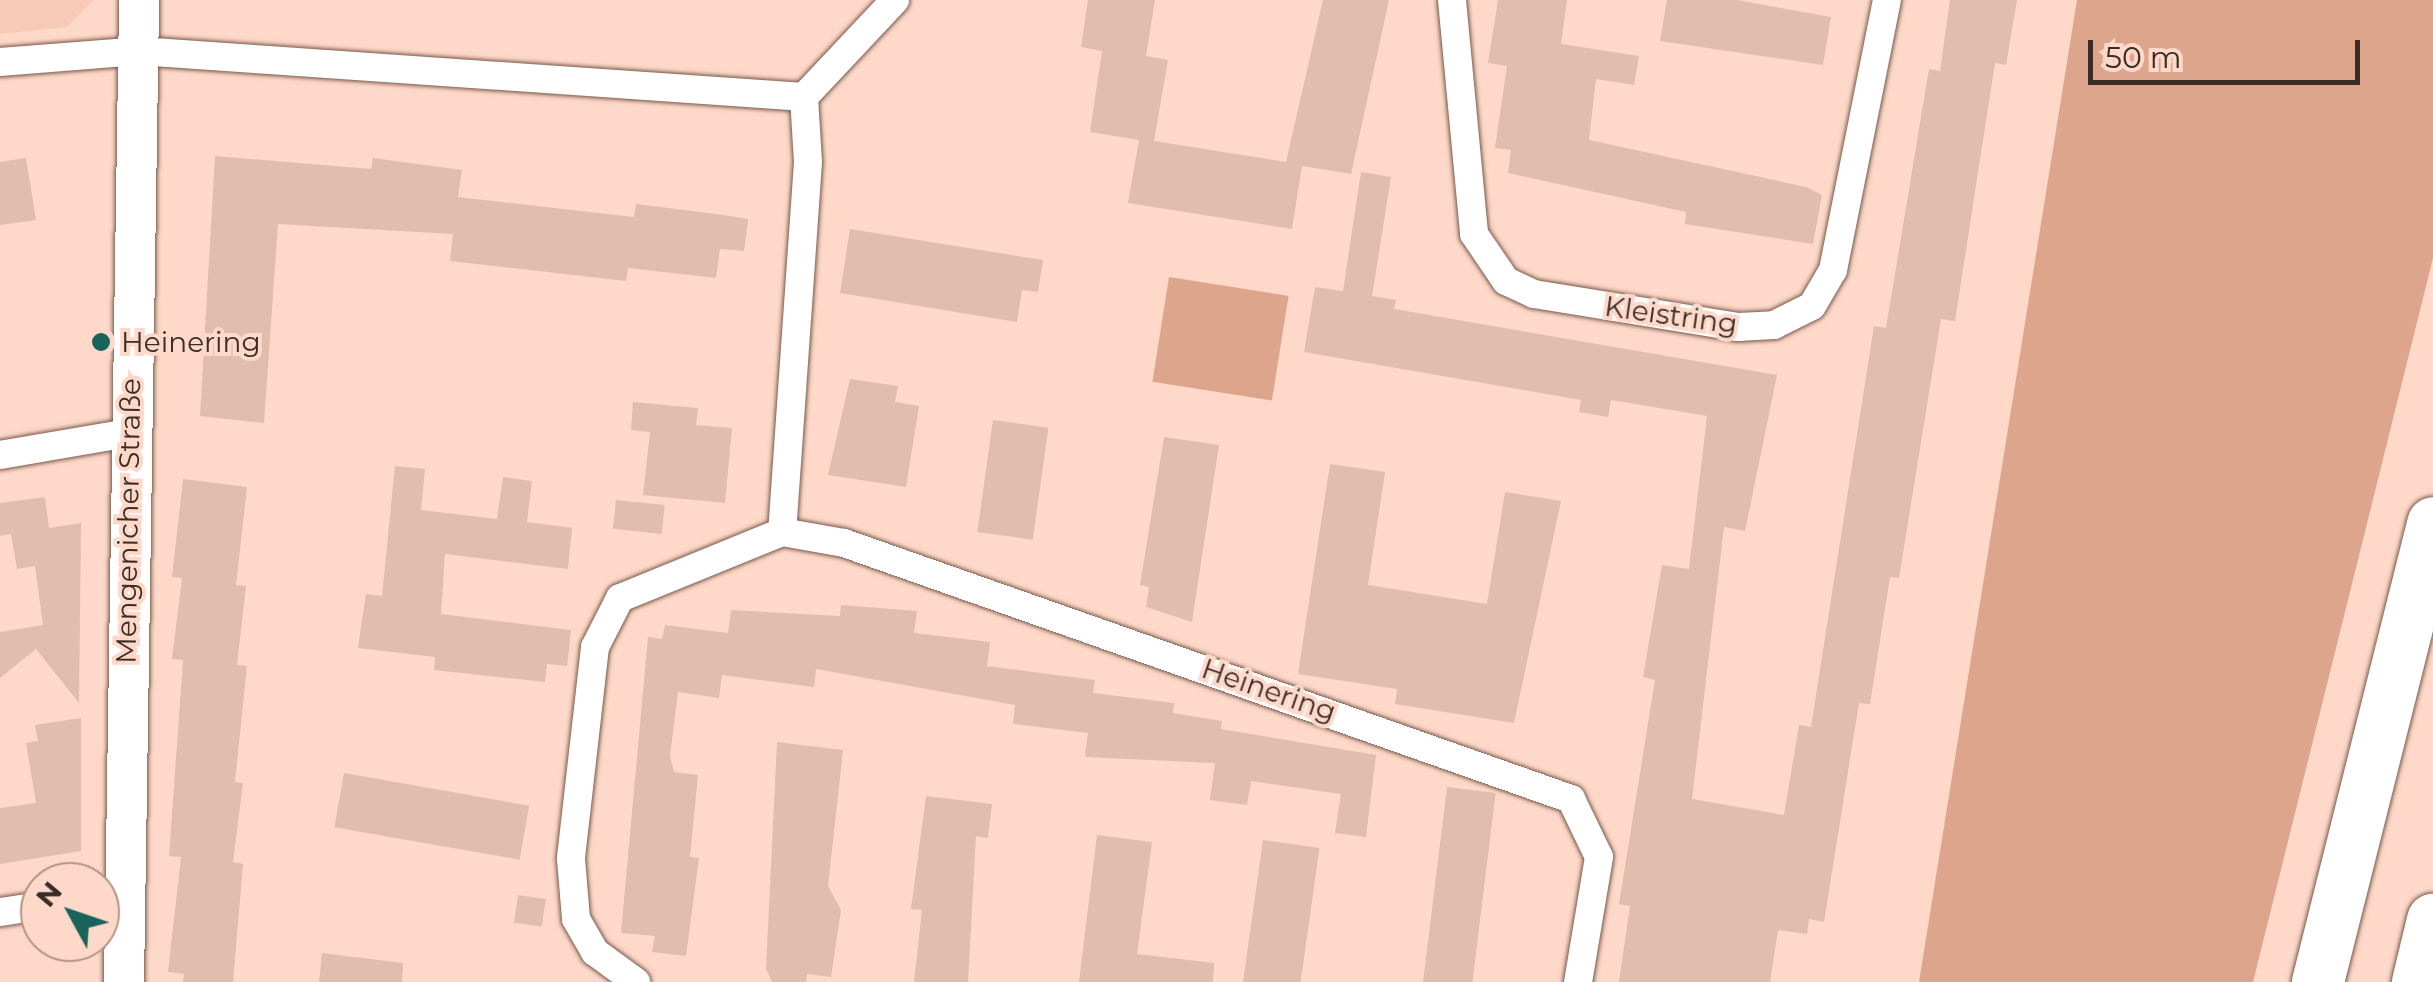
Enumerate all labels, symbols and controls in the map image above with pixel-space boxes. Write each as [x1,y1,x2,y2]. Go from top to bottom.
scale bar [2093,20,2366,82]
text: 50 m [2105,39,2182,76]
street label: Kleistring [1603,289,1739,341]
place label: Heinering [121,325,261,359]
marker: Heinering [90,331,112,353]
street label: Mengenicher Straße [109,378,147,664]
street label: Heinering [1197,651,1341,729]
north arrow [20,862,120,962]
text: N [28,874,69,914]

